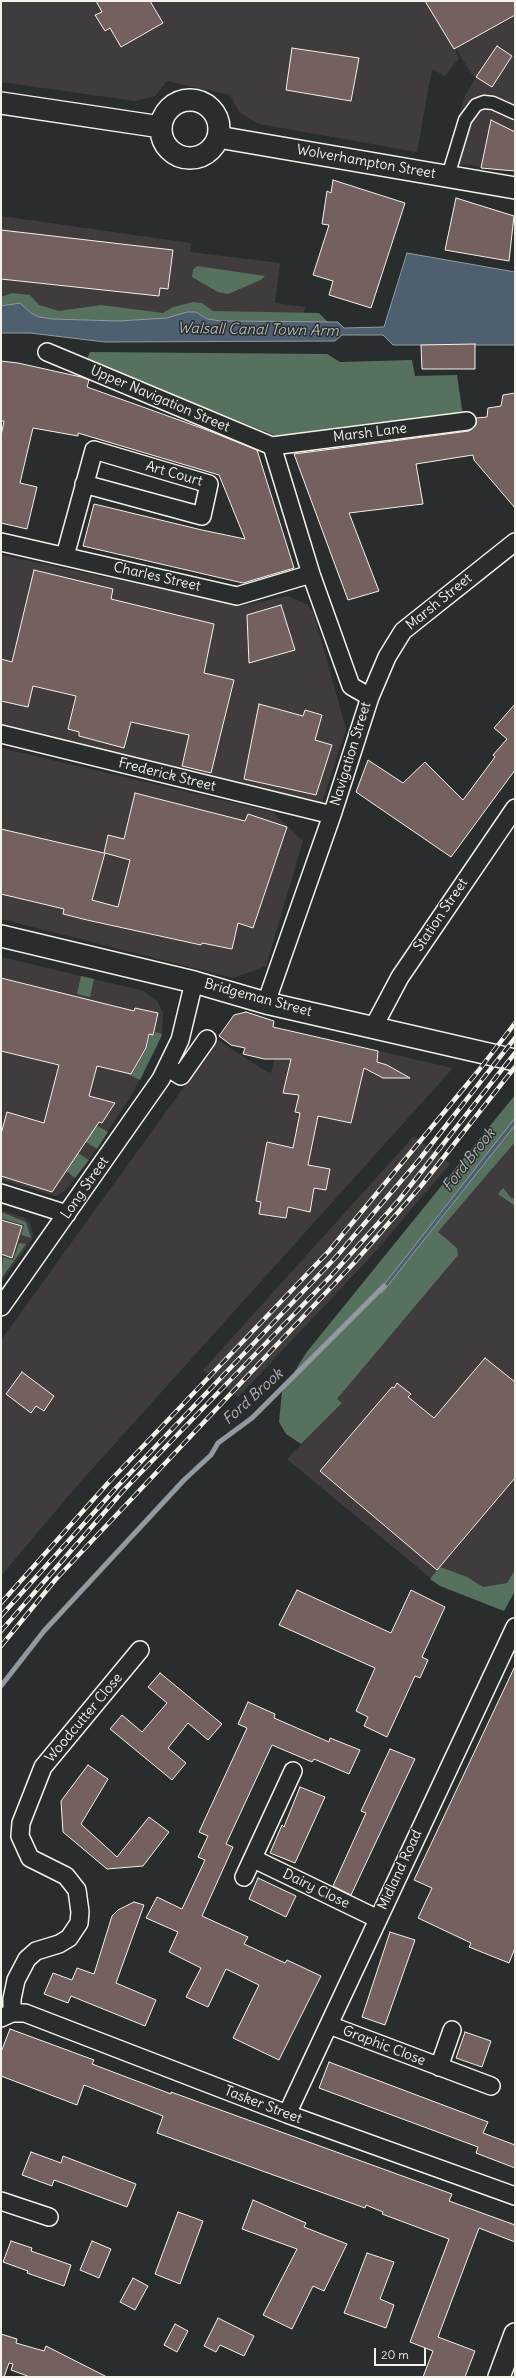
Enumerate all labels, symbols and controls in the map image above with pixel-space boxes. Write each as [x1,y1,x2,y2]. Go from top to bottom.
street label: Wolverhampton Street [295,141,437,183]
water label: Walsall Canal Town Arm [177,320,339,340]
street label: Upper Navigation Street [88,362,232,436]
street label: Marsh Lane [332,420,408,446]
street label: Art Court [144,458,204,490]
street label: Charles Street [112,559,202,595]
street label: Marsh Street [403,570,475,634]
street label: Navigation Street [327,700,375,808]
street label: Frederick Street [117,755,217,795]
street label: Station Street [410,875,472,955]
street label: Bridgeman Street [202,976,314,1020]
water label: Ford Brook [439,1125,499,1195]
street label: Long Street [57,1154,113,1222]
water label: Ford Brook [219,1365,287,1429]
street label: Woodcutter Close [42,1670,126,1766]
street label: Midland Road [374,1827,426,1913]
street label: Dairy Close [280,1866,352,1912]
street label: Graphic Close [340,2022,428,2070]
street label: Tasker Street [222,2083,304,2127]
scale bar [376,2340,428,2366]
text: 20 m [381,2347,409,2362]

